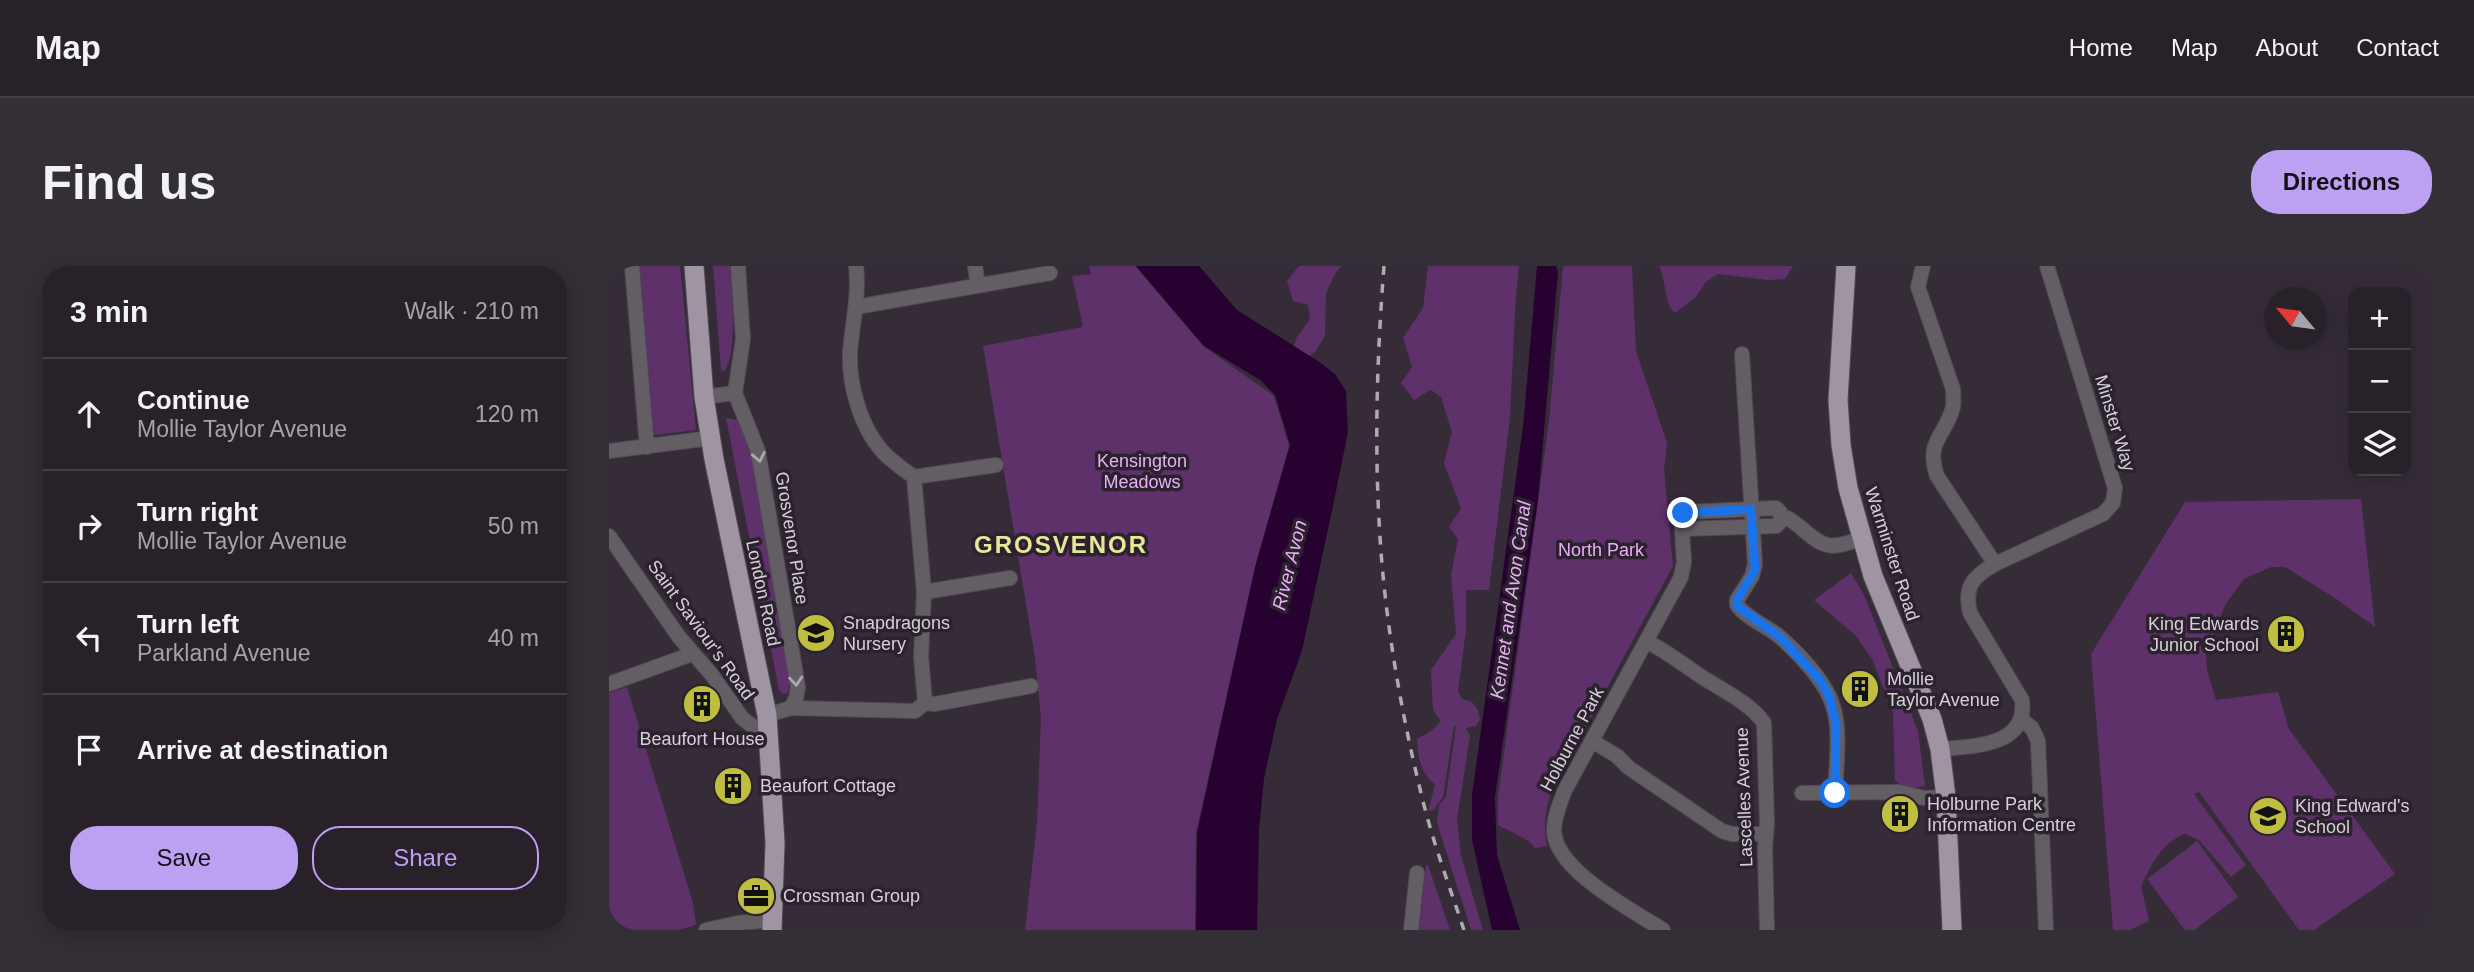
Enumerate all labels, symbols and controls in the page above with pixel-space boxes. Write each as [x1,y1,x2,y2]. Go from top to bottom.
text: Map [35,29,101,66]
text: Home [2069,34,2133,61]
text: Map [2171,34,2218,61]
text: About [2256,34,2318,61]
text: Contact [2356,34,2439,61]
button: Directions [2251,150,2432,214]
text: Find us [42,155,216,209]
north arrow [2264,287,2327,350]
map controls [2348,287,2411,476]
button: + [2348,287,2411,350]
text: 3 min [70,295,148,328]
text: Walk · 210 m [404,298,539,324]
button: − [2348,350,2411,413]
street label: Minster Way [2091,373,2139,473]
text: Continue [137,385,250,415]
icon: ahead [70,395,108,433]
text: 120 m [475,401,539,427]
button: layers [2348,413,2411,476]
text: Mollie Taylor Avenue [137,416,347,442]
one-way arrow [750,451,765,463]
park label: Kensington Meadows [1097,451,1187,492]
street label: Grosvenor Place [772,470,812,606]
street label: Warminster Road [1861,485,1923,623]
text: Turn right [137,497,258,527]
route end [1667,497,1698,528]
water label: Kennet and Avon Canal [1486,499,1535,700]
icon: right [70,507,108,545]
text: 50 m [488,513,539,539]
water label: River Avon [1268,518,1311,612]
text: Mollie Taylor Avenue [137,528,347,554]
district label: GROSVENOR [974,531,1148,558]
street label: London Road [742,538,784,648]
park label: North Park [1558,540,1645,560]
street label: Saint Saviour's Road [644,556,758,704]
text: Turn left [137,609,239,639]
school or university icon: Snapdragons Nursery [795,612,837,654]
place label: Snapdragons Nursery [843,613,950,654]
building icon: King Edwards Junior School [2265,613,2307,655]
place label: King Edwards Junior School [2148,614,2259,655]
icon: left [70,619,108,657]
text: 40 m [488,625,539,651]
text: Parkland Avenue [137,640,311,666]
building icon: Mollie Taylor Avenue [1839,668,1881,710]
place label: Mollie Taylor Avenue [1887,669,2000,710]
one-way arrow [788,676,803,687]
building icon: Beaufort House [681,683,723,725]
street label: Holburne Park [1536,683,1608,794]
street label: Lascelles Avenue [1732,727,1756,867]
place label: Beaufort House [639,729,765,749]
icon: arrive [70,731,108,769]
text: Arrive at destination [137,735,388,765]
building icon: Beaufort Cottage [712,765,754,807]
place label: Beaufort Cottage [760,776,896,796]
route start [1819,777,1850,808]
building icon: Holburne Park Information Centre [1879,793,1921,835]
place label: Holburne Park Information Centre [1927,794,2076,835]
school or university icon: King Edward's School [2247,795,2289,837]
place label: King Edward's School [2295,796,2410,837]
button: Save [70,826,298,890]
button: Share [312,826,539,890]
office icon: Crossman Group [735,875,777,917]
place label: Crossman Group [783,886,920,906]

